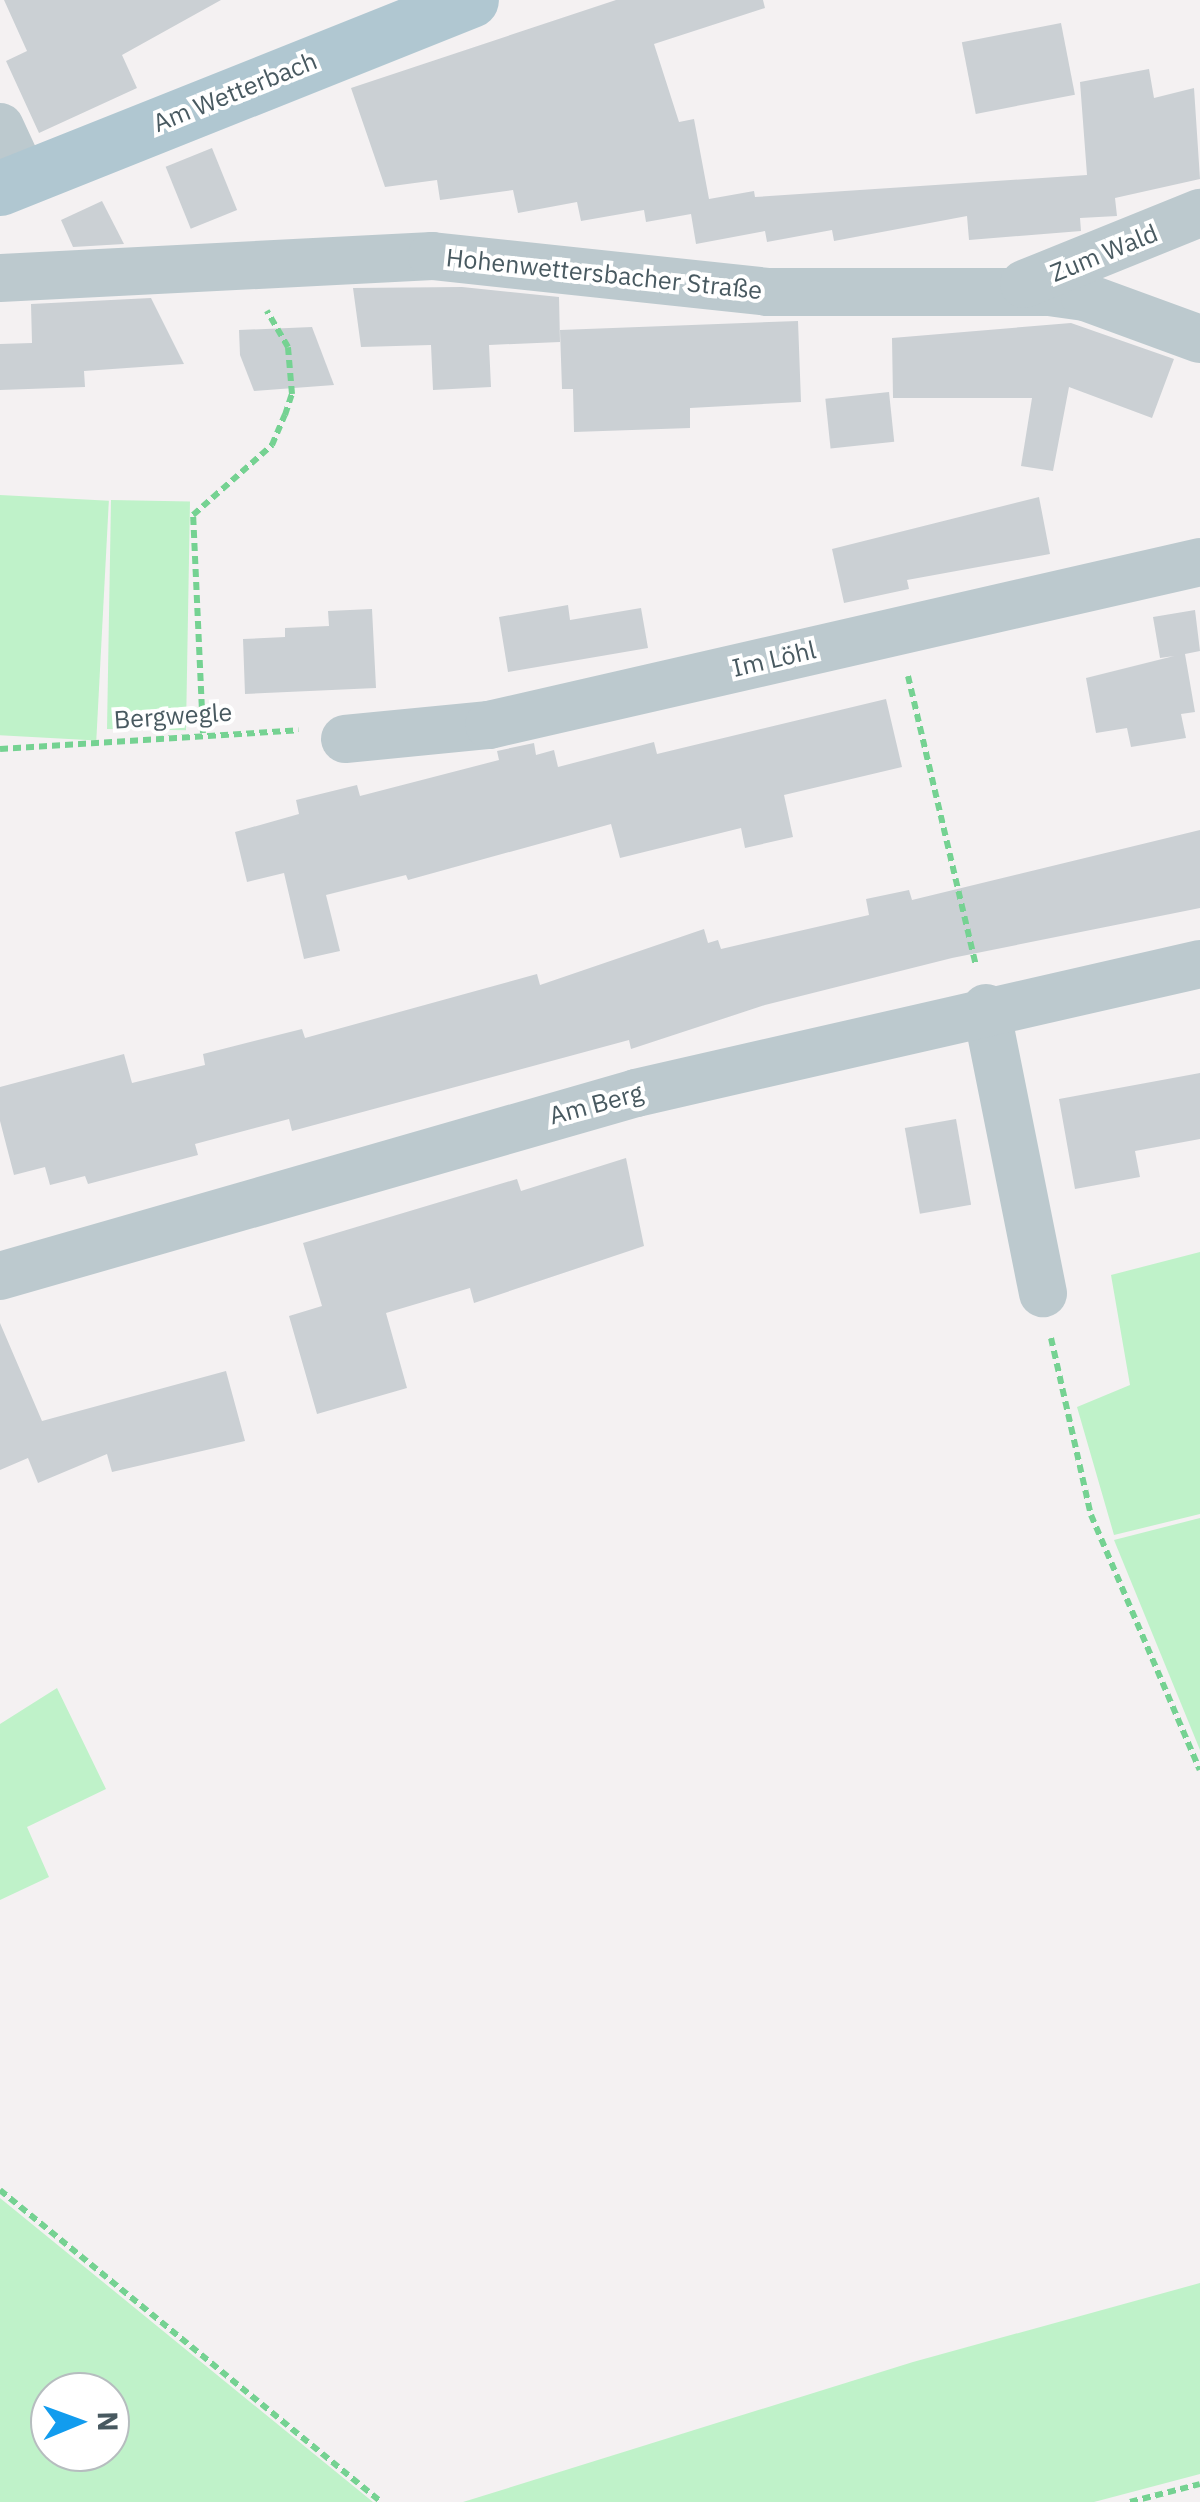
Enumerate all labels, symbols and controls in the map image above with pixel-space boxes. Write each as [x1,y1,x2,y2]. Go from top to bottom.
street label: Am Wetterbach [149,45,321,139]
street label: Zum Wald [1046,218,1162,288]
street label: Hohenwettersbacher Straße [444,242,764,306]
street label: Im Löhl [729,635,819,683]
street label: Bergwegle [113,697,233,735]
street label: Am Berg [546,1077,646,1131]
north arrow [30,2372,130,2472]
text: N [90,2411,127,2432]

